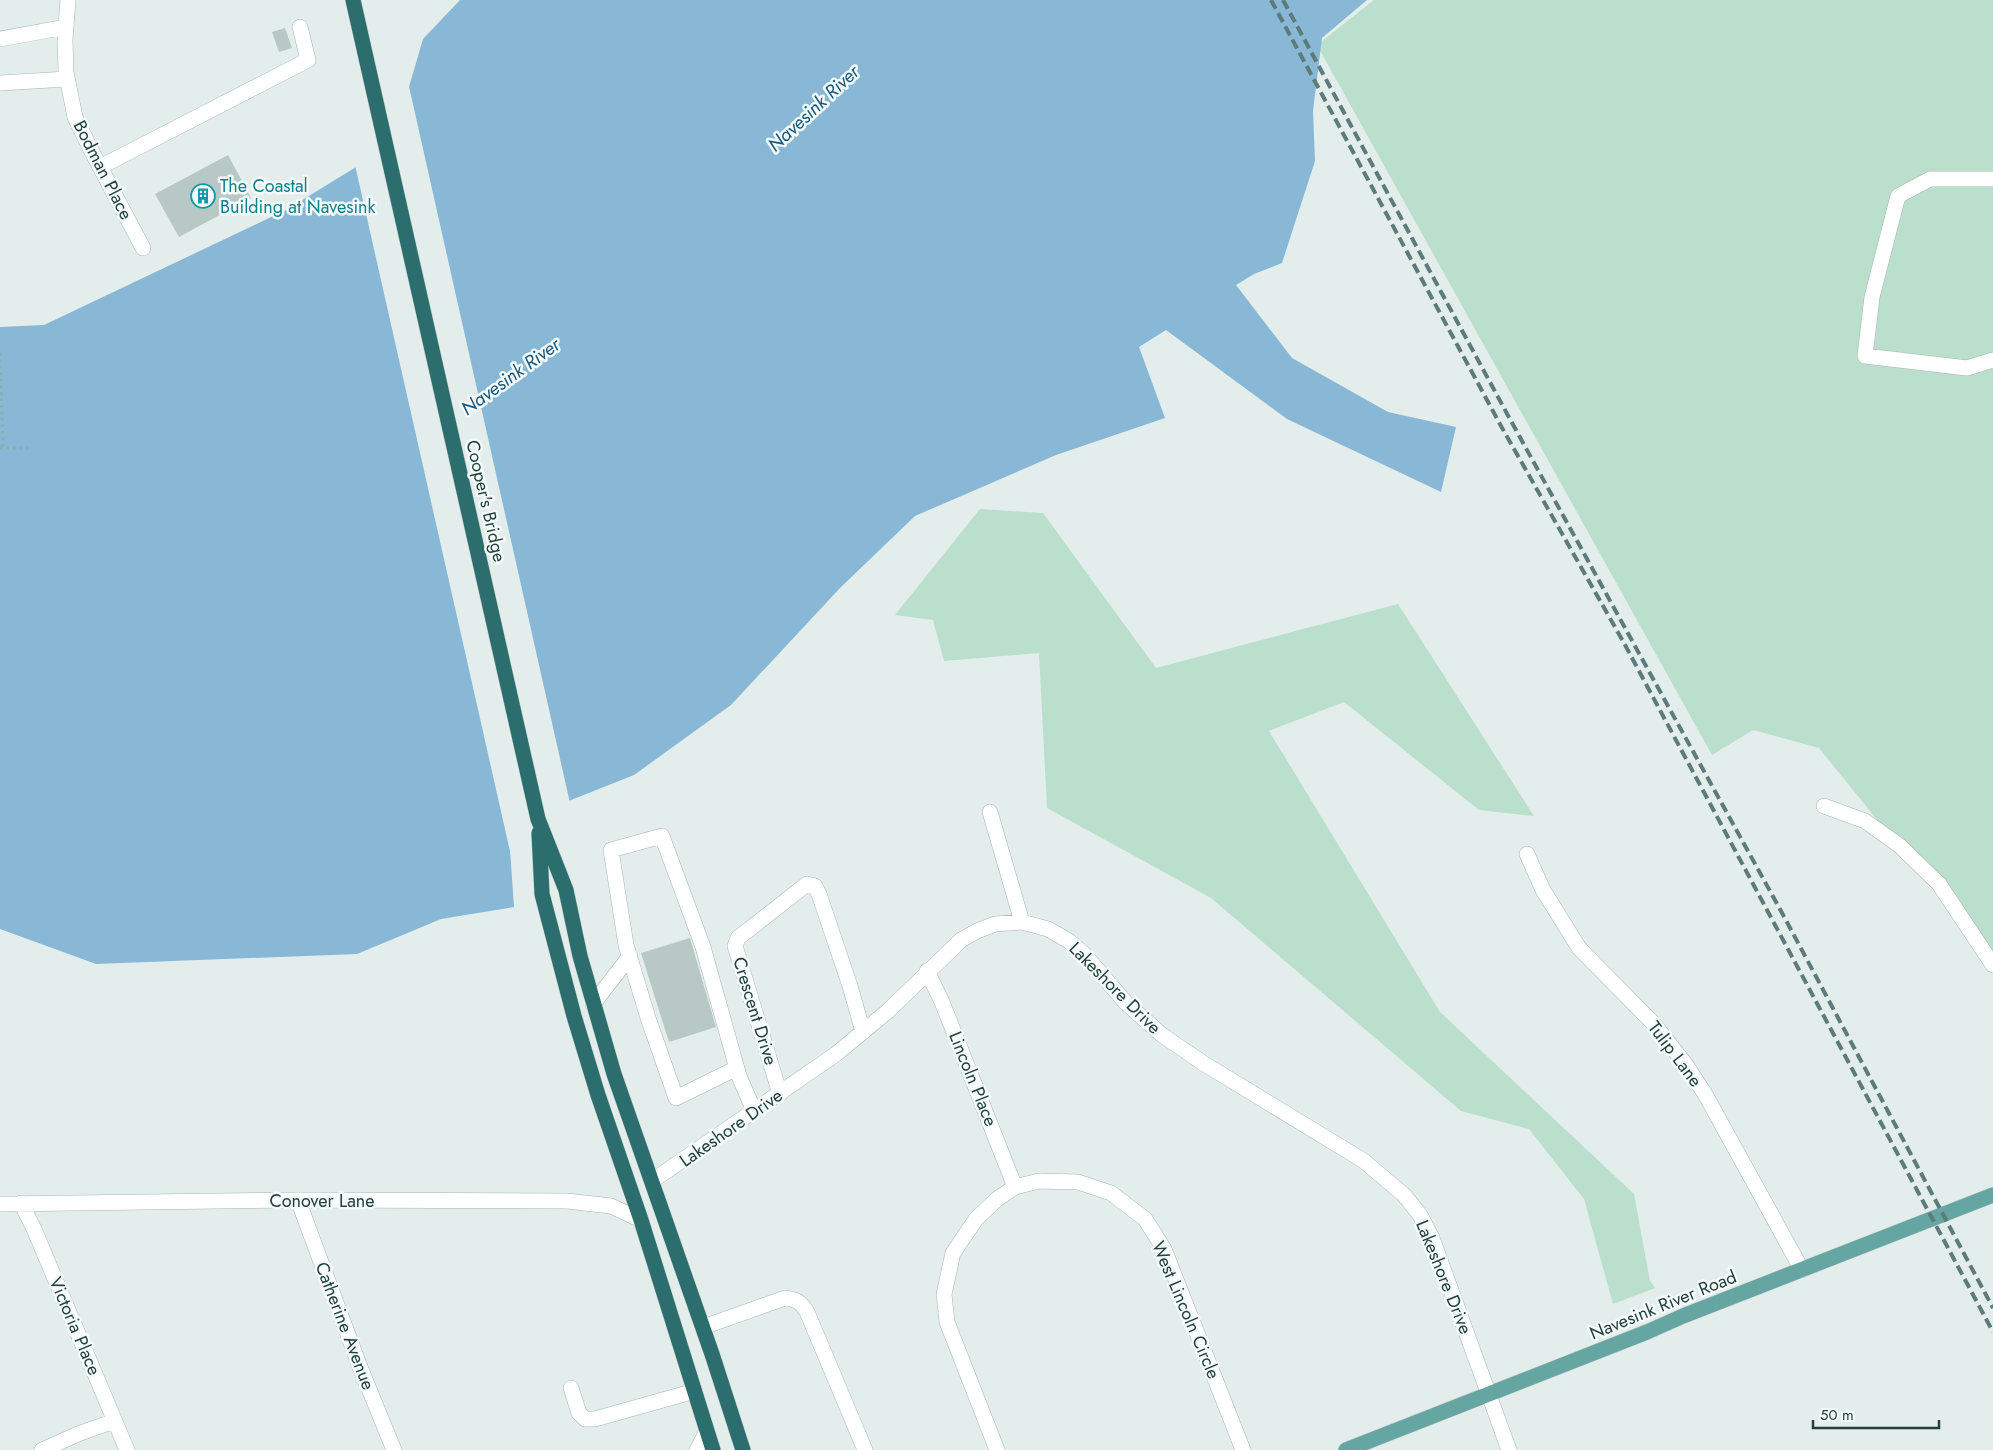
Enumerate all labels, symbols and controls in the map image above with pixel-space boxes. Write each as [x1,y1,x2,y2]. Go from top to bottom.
water label: Navesink River [762,58,866,158]
street label: Bodman Place [67,116,139,224]
place label: The Coastal Building at Navesink [220,173,376,220]
building icon: The Coastal Building at Navesink [190,183,216,209]
water label: Navesink River [455,330,567,422]
street label: Cooper's Bridge [459,437,513,565]
street label: Lakeshore Drive [1063,936,1167,1040]
street label: Crescent Drive [726,954,784,1068]
street label: Tulip Lane [1642,1016,1708,1092]
street label: Lincoln Place [942,1028,1004,1130]
street label: Lakeshore Drive [674,1083,788,1173]
street label: Conover Lane [269,1188,375,1214]
street label: Lakeshore Drive [1409,1216,1479,1338]
street label: West Lincoln Circle [1145,1237,1227,1383]
street label: Catherine Avenue [309,1258,381,1394]
street label: Navesink River Road [1586,1264,1740,1346]
street label: Victoria Place [43,1273,107,1379]
scale bar [1813,1398,1939,1430]
text: 50 m [1820,1404,1854,1426]

